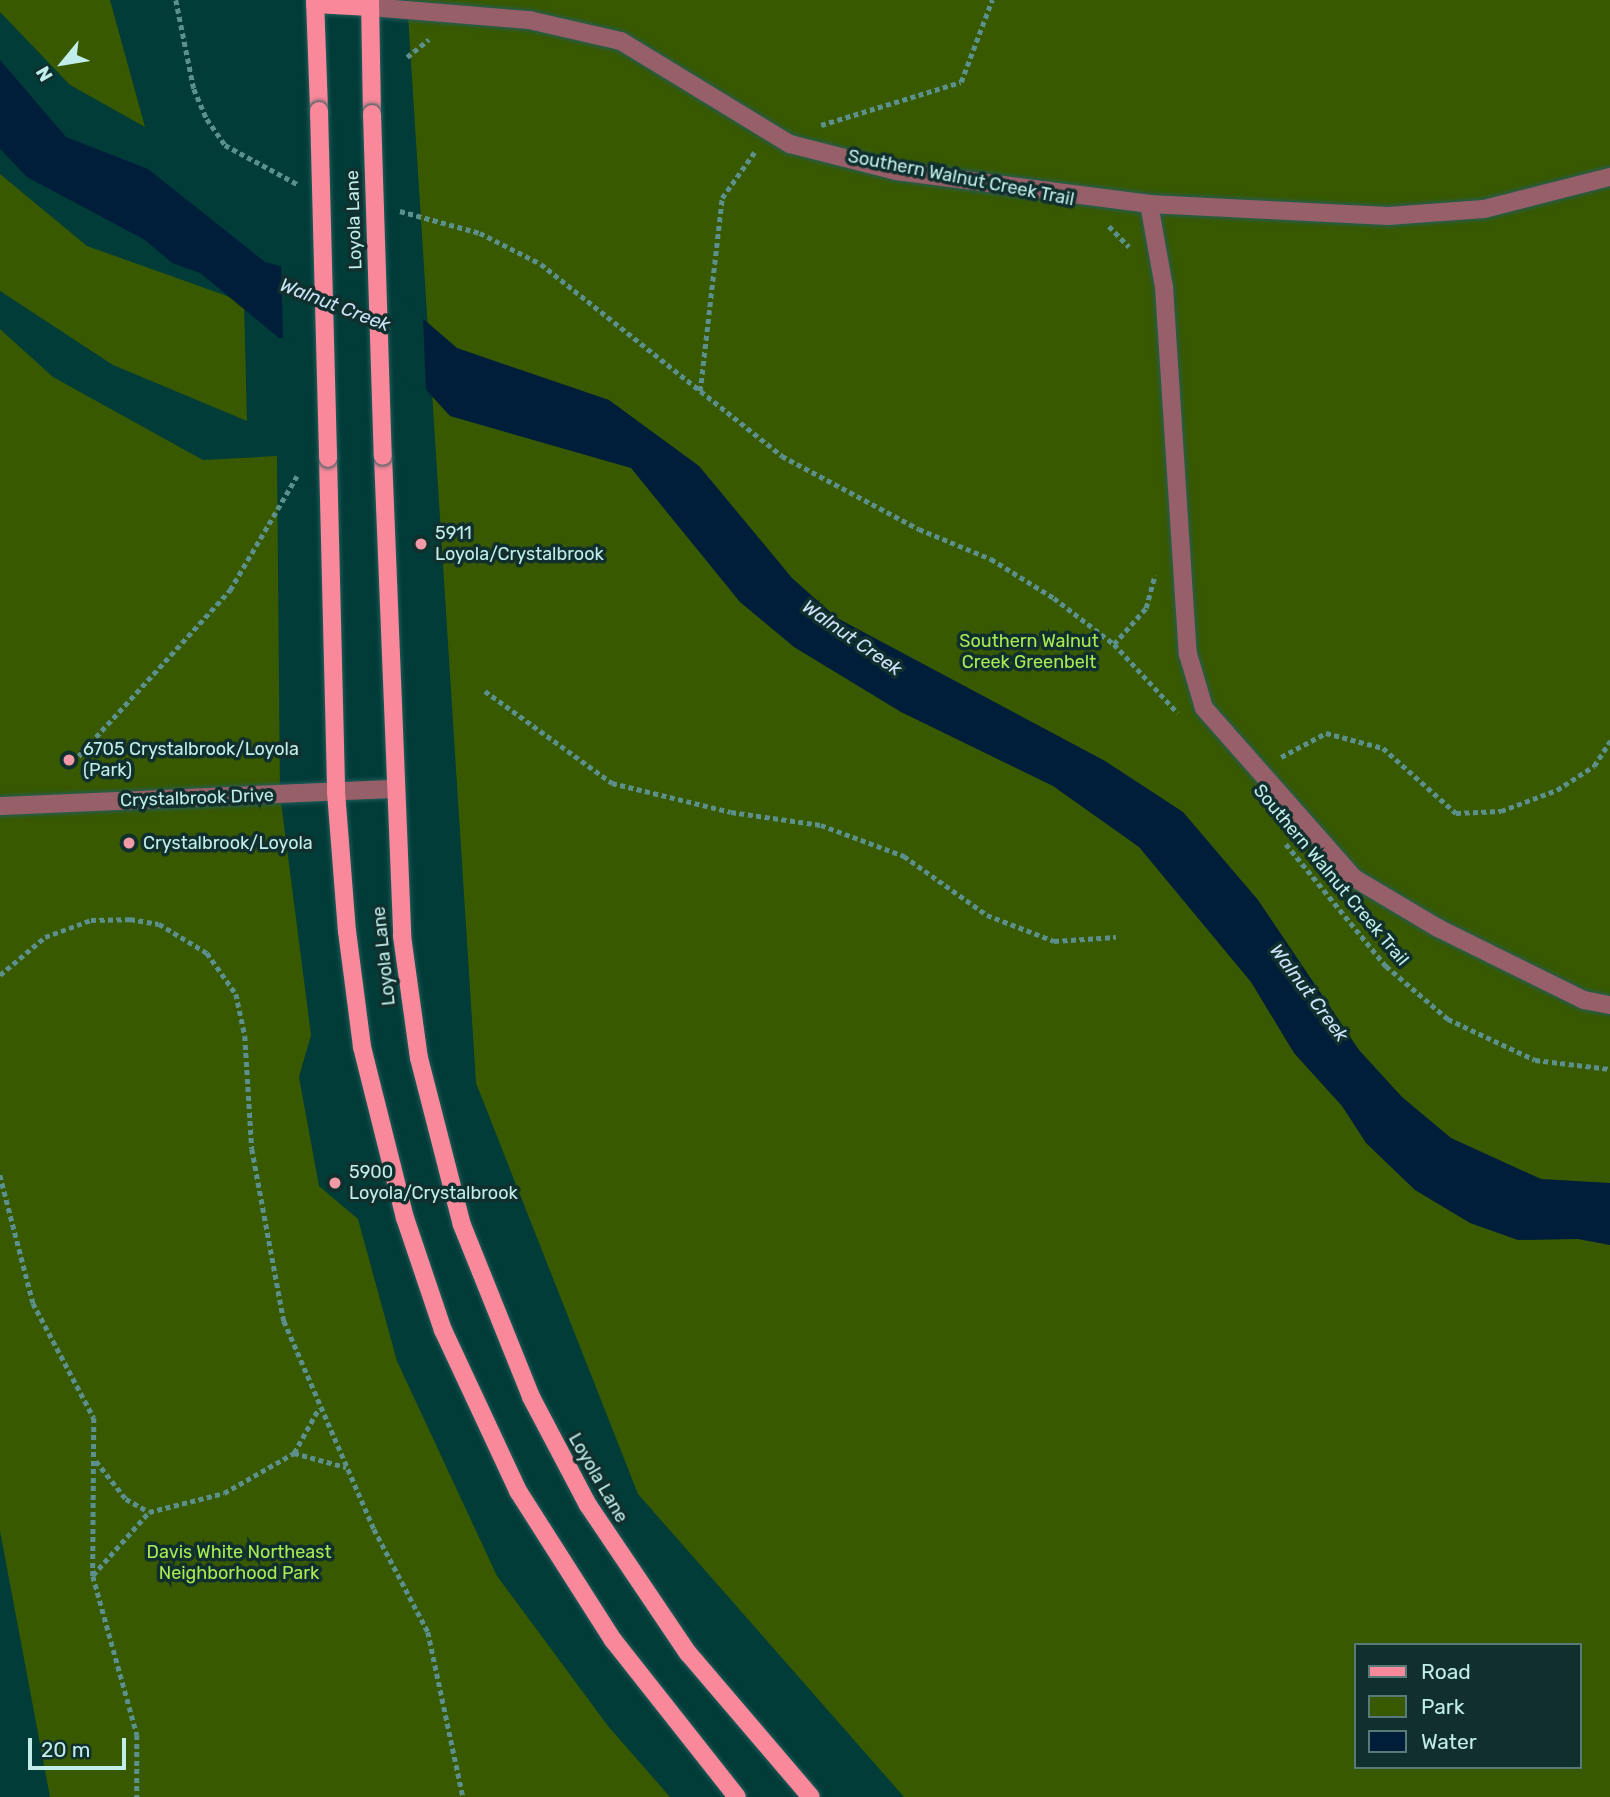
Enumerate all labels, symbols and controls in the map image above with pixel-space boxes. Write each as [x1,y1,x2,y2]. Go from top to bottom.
north arrow [28,28,98,98]
text: N [31,62,58,85]
street label: Southern Walnut Creek Trail [846,145,1076,211]
street label: Loyola Lane [341,170,367,270]
water label: Walnut Creek [277,273,393,337]
place label: 5911 Loyola/Crystalbrook [435,523,604,566]
marker: 5911 Loyola/Crystalbrook [413,536,429,552]
water label: Walnut Creek [798,595,906,681]
park label: Southern Walnut Creek Greenbelt [959,631,1099,674]
place label: 6705 Crystalbrook/Loyola (Park) [83,739,299,782]
marker: 6705 Crystalbrook/Loyola (Park) [61,752,77,768]
street label: Southern Walnut Creek Trail [1249,780,1413,970]
street label: Crystalbrook Drive [120,785,274,811]
place label: Crystalbrook/Loyola [143,832,313,854]
marker: Crystalbrook/Loyola [121,835,137,851]
street label: Loyola Lane [368,905,400,1007]
water label: Walnut Creek [1265,940,1353,1046]
place label: 5900 Loyola/Crystalbrook [349,1162,518,1204]
marker: 5900 Loyola/Crystalbrook [327,1175,343,1191]
street label: Loyola Lane [564,1429,632,1527]
park label: Davis White Northeast Neighborhood Park [146,1542,332,1584]
legend [1354,1643,1582,1769]
text: Road [1421,1659,1471,1684]
text: Park [1421,1694,1465,1719]
scale bar [32,1724,130,1768]
text: Water [1421,1729,1477,1754]
text: 20 m [41,1737,90,1762]

